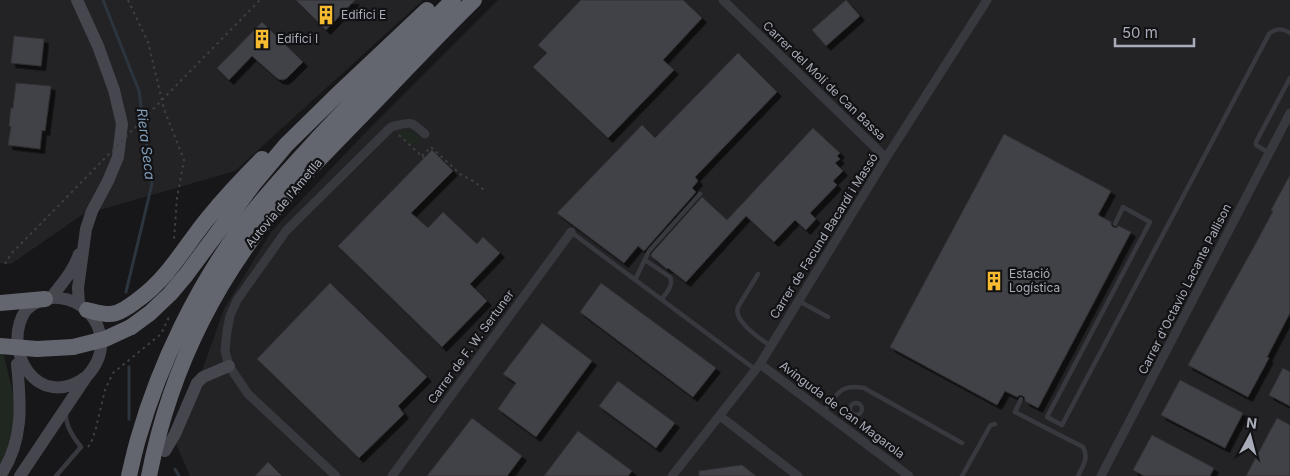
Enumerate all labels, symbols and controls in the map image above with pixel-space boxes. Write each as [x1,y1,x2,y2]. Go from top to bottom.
building icon: Edifici E [315,4,337,26]
place label: Edifici E [341,7,386,22]
scale bar [1115,15,1194,47]
street label: Carrer del Molí de Can Bassa [760,18,889,143]
text: 50 m [1122,23,1158,42]
building icon: Edifici I [251,28,273,50]
place label: Edifici I [277,31,318,46]
water label: Riera Seca [134,107,159,181]
street label: Carrer de Facund Bacardí i Massó [766,150,881,321]
street label: Autovia de l'Ametlla [242,155,325,250]
street label: Carrer d'Octavio Lacante Pallison [1135,201,1234,377]
place label: Estació Logística [1009,266,1060,295]
building icon: Estació Logística [983,270,1005,292]
street label: Carrer de F. W. Sertuner [424,286,517,407]
street label: Avinguda de Can Magarola [777,358,908,462]
north arrow [1225,411,1275,461]
text: N [1245,414,1258,432]

